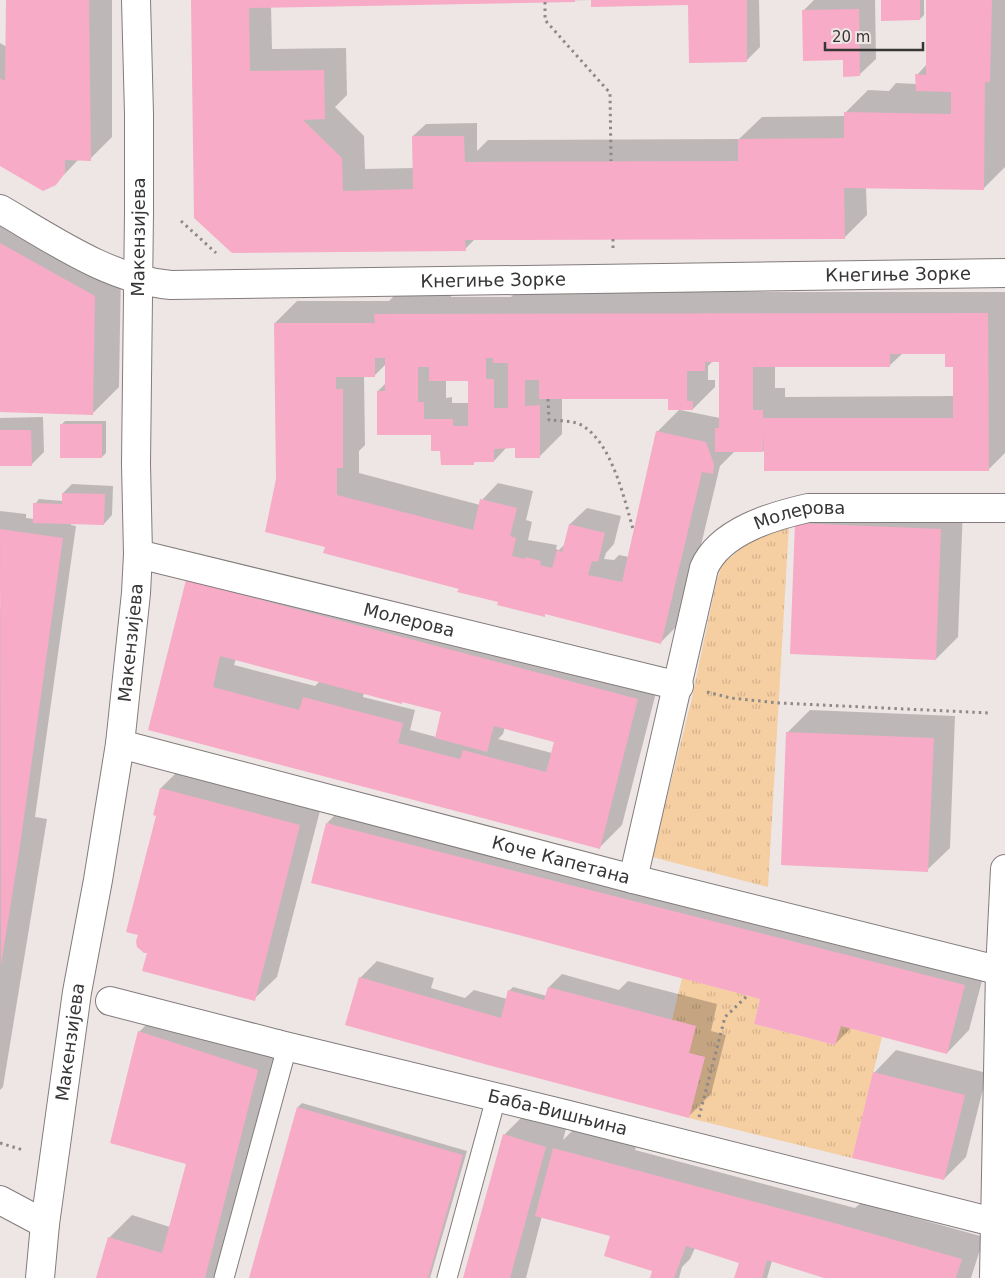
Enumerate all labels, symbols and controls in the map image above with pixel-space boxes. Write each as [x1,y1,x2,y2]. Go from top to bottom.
scale bar [825,20,922,52]
text: 20 m [832,28,870,46]
street label: Макензијева [127,177,149,297]
street label: Кнегиње Зорке [825,262,971,286]
street label: Кнегиње Зорке [420,268,566,291]
street label: Молерова [751,496,845,534]
street label: Макензијева [114,583,146,703]
street label: Молерова [361,598,457,641]
street label: Коче Капетана [490,831,633,888]
street label: Макензијева [51,981,89,1102]
street label: Баба-Вишњина [486,1085,630,1139]

